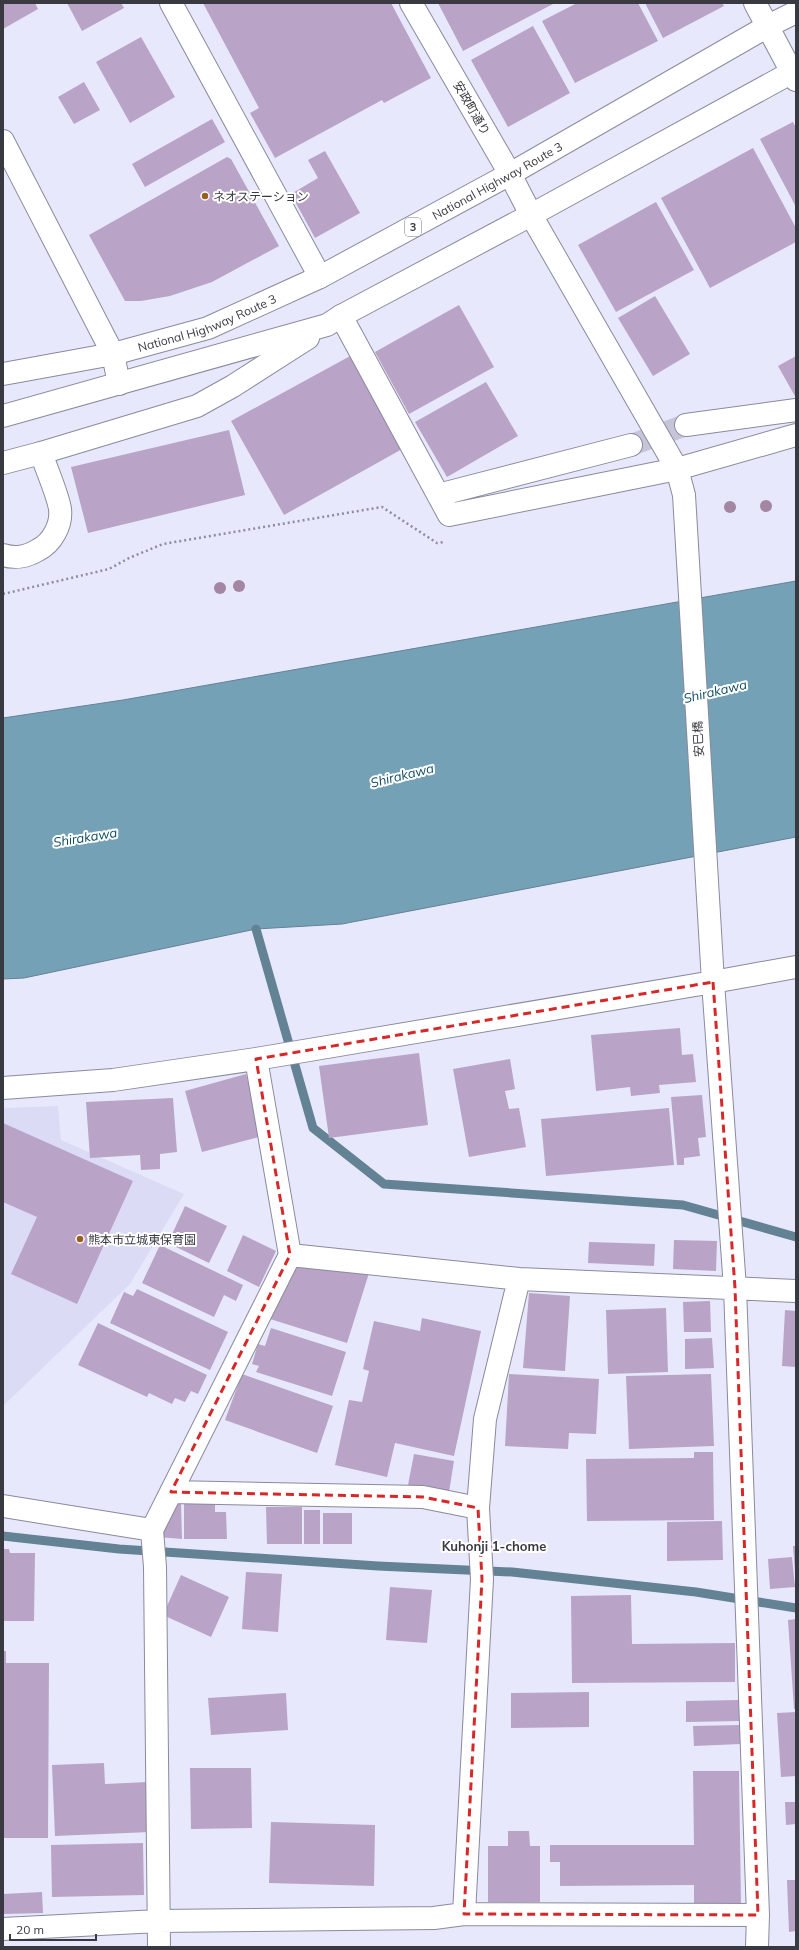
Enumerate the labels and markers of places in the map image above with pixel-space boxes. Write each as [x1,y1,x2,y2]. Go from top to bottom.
place label: ネオステーション [213,189,309,204]
marker: ネオステーション [200,191,210,201]
place label: 熊本市立城東保育園 [88,1232,196,1247]
marker: 熊本市立城東保育園 [75,1234,85,1244]

